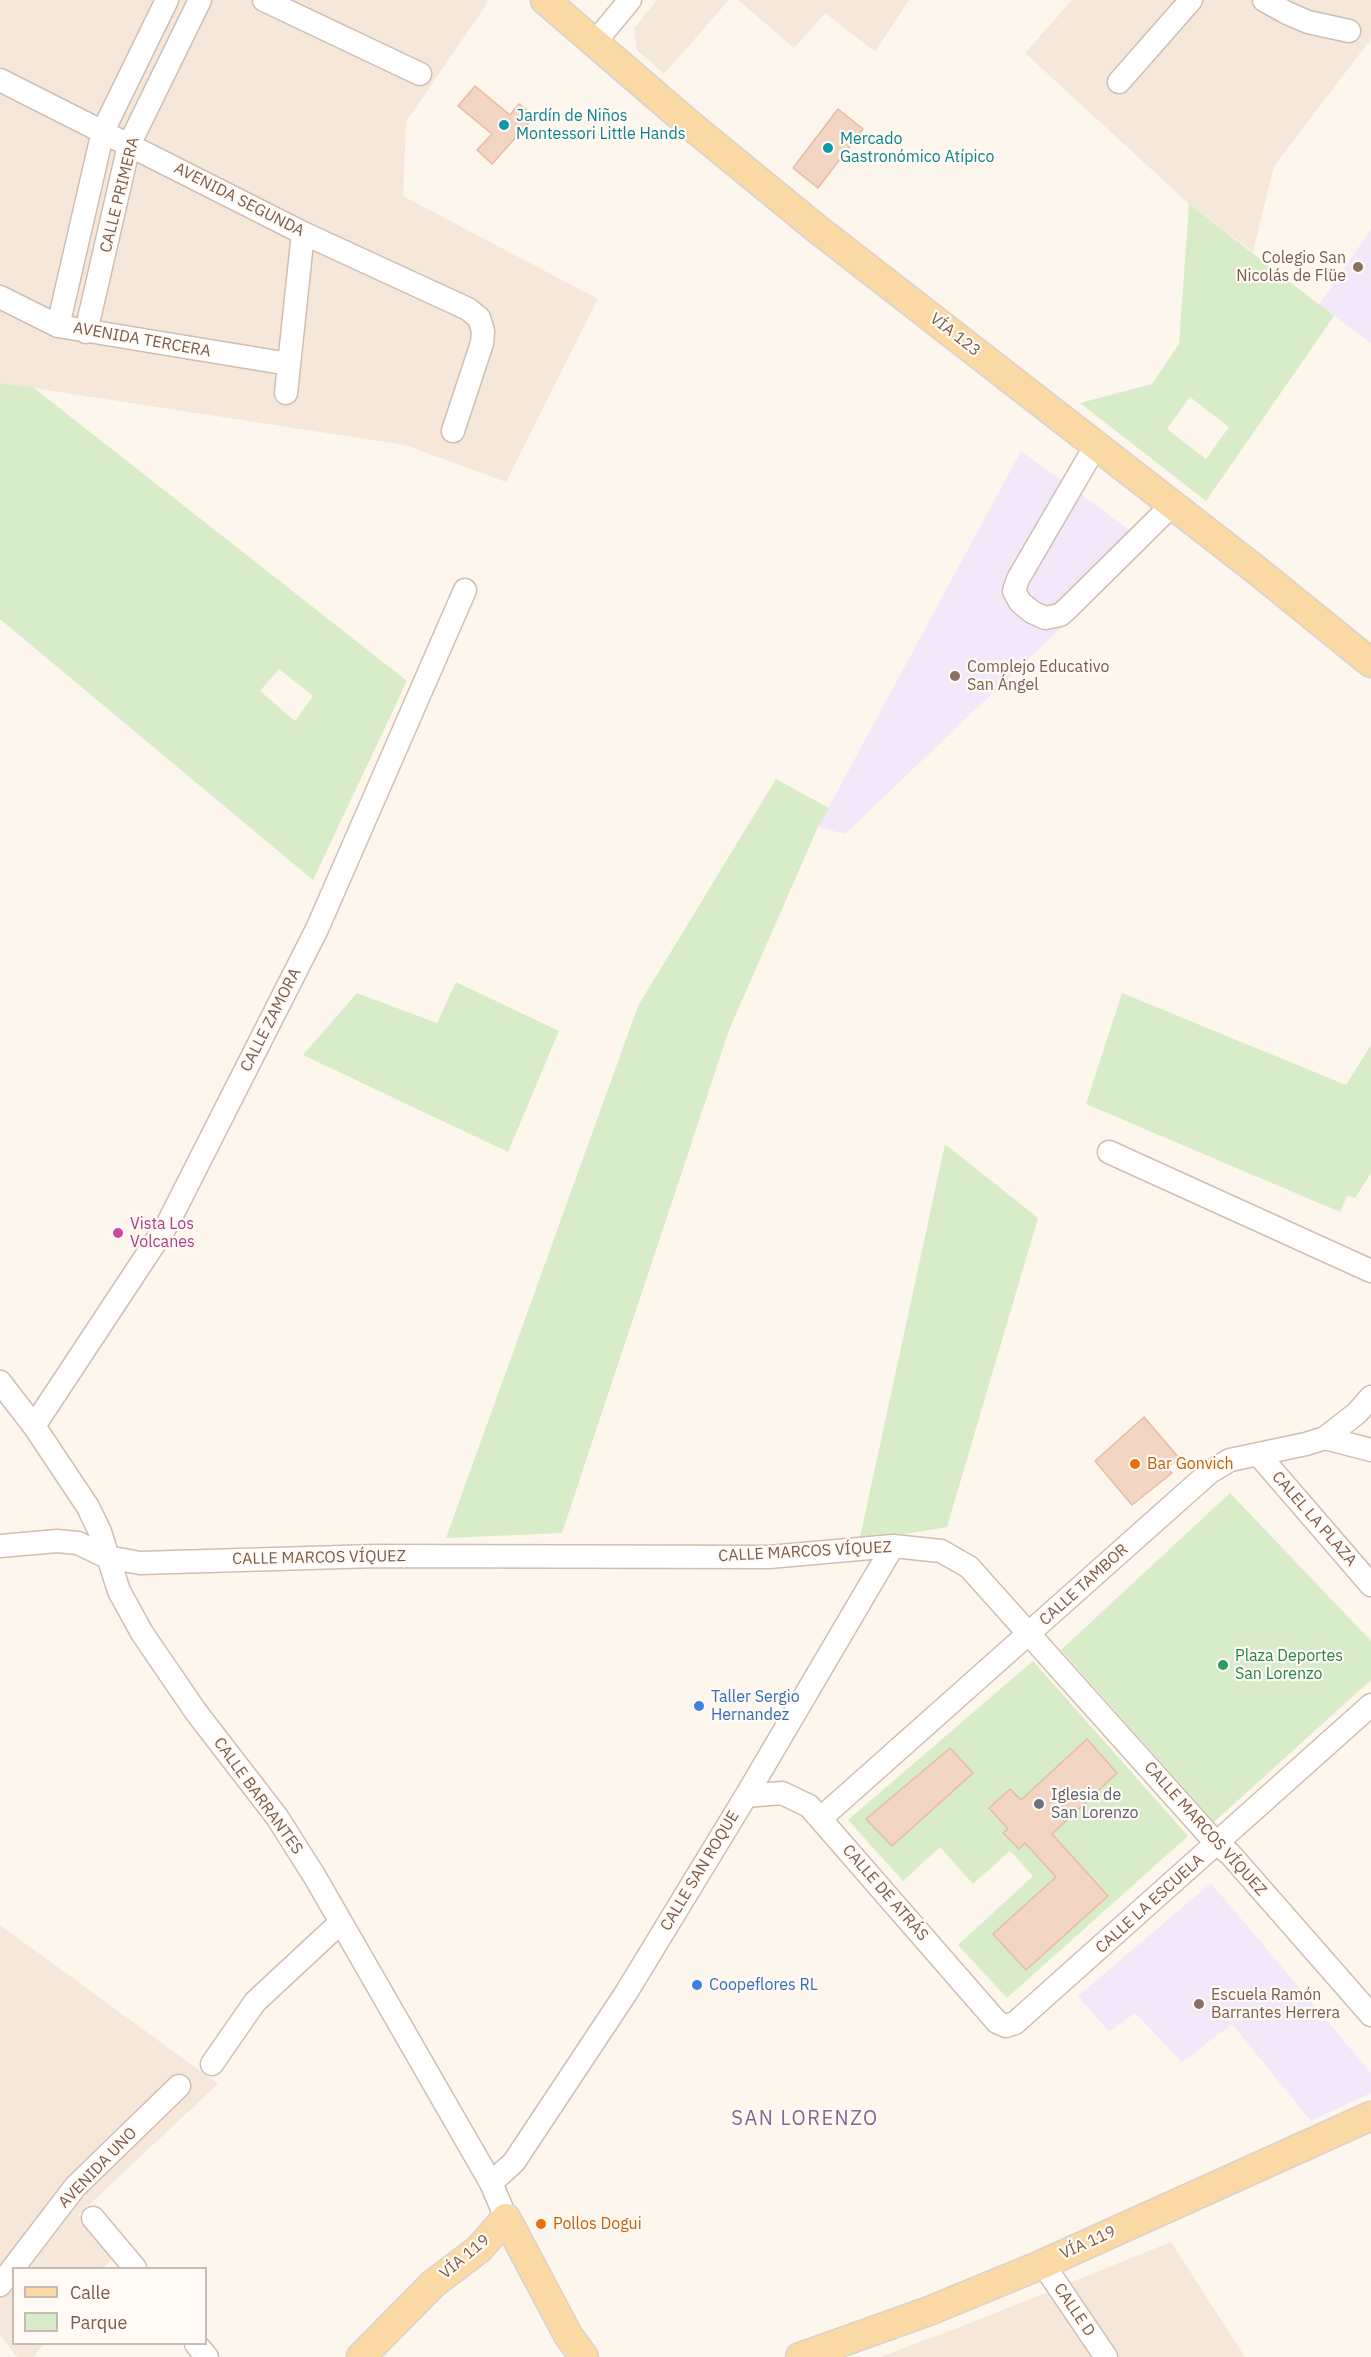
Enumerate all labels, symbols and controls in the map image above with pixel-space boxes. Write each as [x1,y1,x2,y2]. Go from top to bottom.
place label: Jardín de Niños Montessori Little Hands [516,106,686,144]
marker: Jardín de Niños Montessori Little Hands [497,118,511,132]
place label: Mercado Gastronómico Atípico [840,129,994,167]
street label: CALLE PRIMERA [96,135,144,255]
marker: Mercado Gastronómico Atípico [821,141,835,155]
street label: AVENIDA SEGUNDA [171,159,307,241]
place label: Colegio San Nicolás de Flüe [1236,248,1346,286]
marker: Colegio San Nicolás de Flüe [1351,260,1365,274]
street label: VÍA 123 [926,309,984,361]
street label: AVENIDA TERCERA [72,318,212,362]
place label: Complejo Educativo San Ángel [967,657,1109,695]
marker: Complejo Educativo San Ángel [948,669,962,683]
street label: CALLE ZAMORA [237,965,305,1075]
place label: Vista Los Volcanes [130,1214,195,1252]
marker: Vista Los Volcanes [111,1226,125,1240]
place label: Bar Gonvich [1147,1454,1234,1474]
marker: Bar Gonvich [1128,1457,1142,1471]
street label: CALEL LA PLAZA [1268,1468,1360,1570]
street label: CALLE MARCOS VÍQUEZ [718,1538,892,1566]
street label: CALLE TAMBOR [1036,1540,1132,1630]
street label: CALLE MARCOS VÍQUEZ [232,1547,406,1569]
place label: Plaza Deportes San Lorenzo [1235,1646,1343,1684]
marker: Plaza Deportes San Lorenzo [1216,1658,1230,1672]
place label: Taller Sergio Hernandez [711,1687,800,1725]
marker: Taller Sergio Hernandez [692,1699,706,1713]
street label: CALLE BARRANTES [209,1734,307,1858]
street label: CALLE MARCOS VÍQUEZ [1140,1758,1270,1900]
place label: Iglesia de San Lorenzo [1051,1785,1138,1823]
marker: Iglesia de San Lorenzo [1032,1797,1046,1811]
street label: CALLE SAN ROQUE [657,1807,743,1935]
street label: CALLE DE ATRÁS [838,1841,932,1945]
street label: CALLE LA ESCUELA [1092,1850,1208,1958]
place label: Coopeflores RL [709,1975,818,1995]
marker: Coopeflores RL [690,1978,704,1992]
place label: Escuela Ramón Barrantes Herrera [1211,1985,1340,2023]
marker: Escuela Ramón Barrantes Herrera [1192,1997,1206,2011]
district label: SAN LORENZO [731,2107,879,2131]
street label: AVENIDA UNO [55,2124,141,2212]
place label: Pollos Dogui [553,2214,642,2234]
marker: Pollos Dogui [534,2217,548,2231]
street label: VÍA 119 [1057,2222,1119,2264]
street label: VÍA 119 [436,2231,494,2283]
legend [12,2267,207,2345]
street label: CALLE D [1049,2280,1099,2340]
text: Calle [70,2281,110,2304]
text: Parque [70,2311,127,2334]

